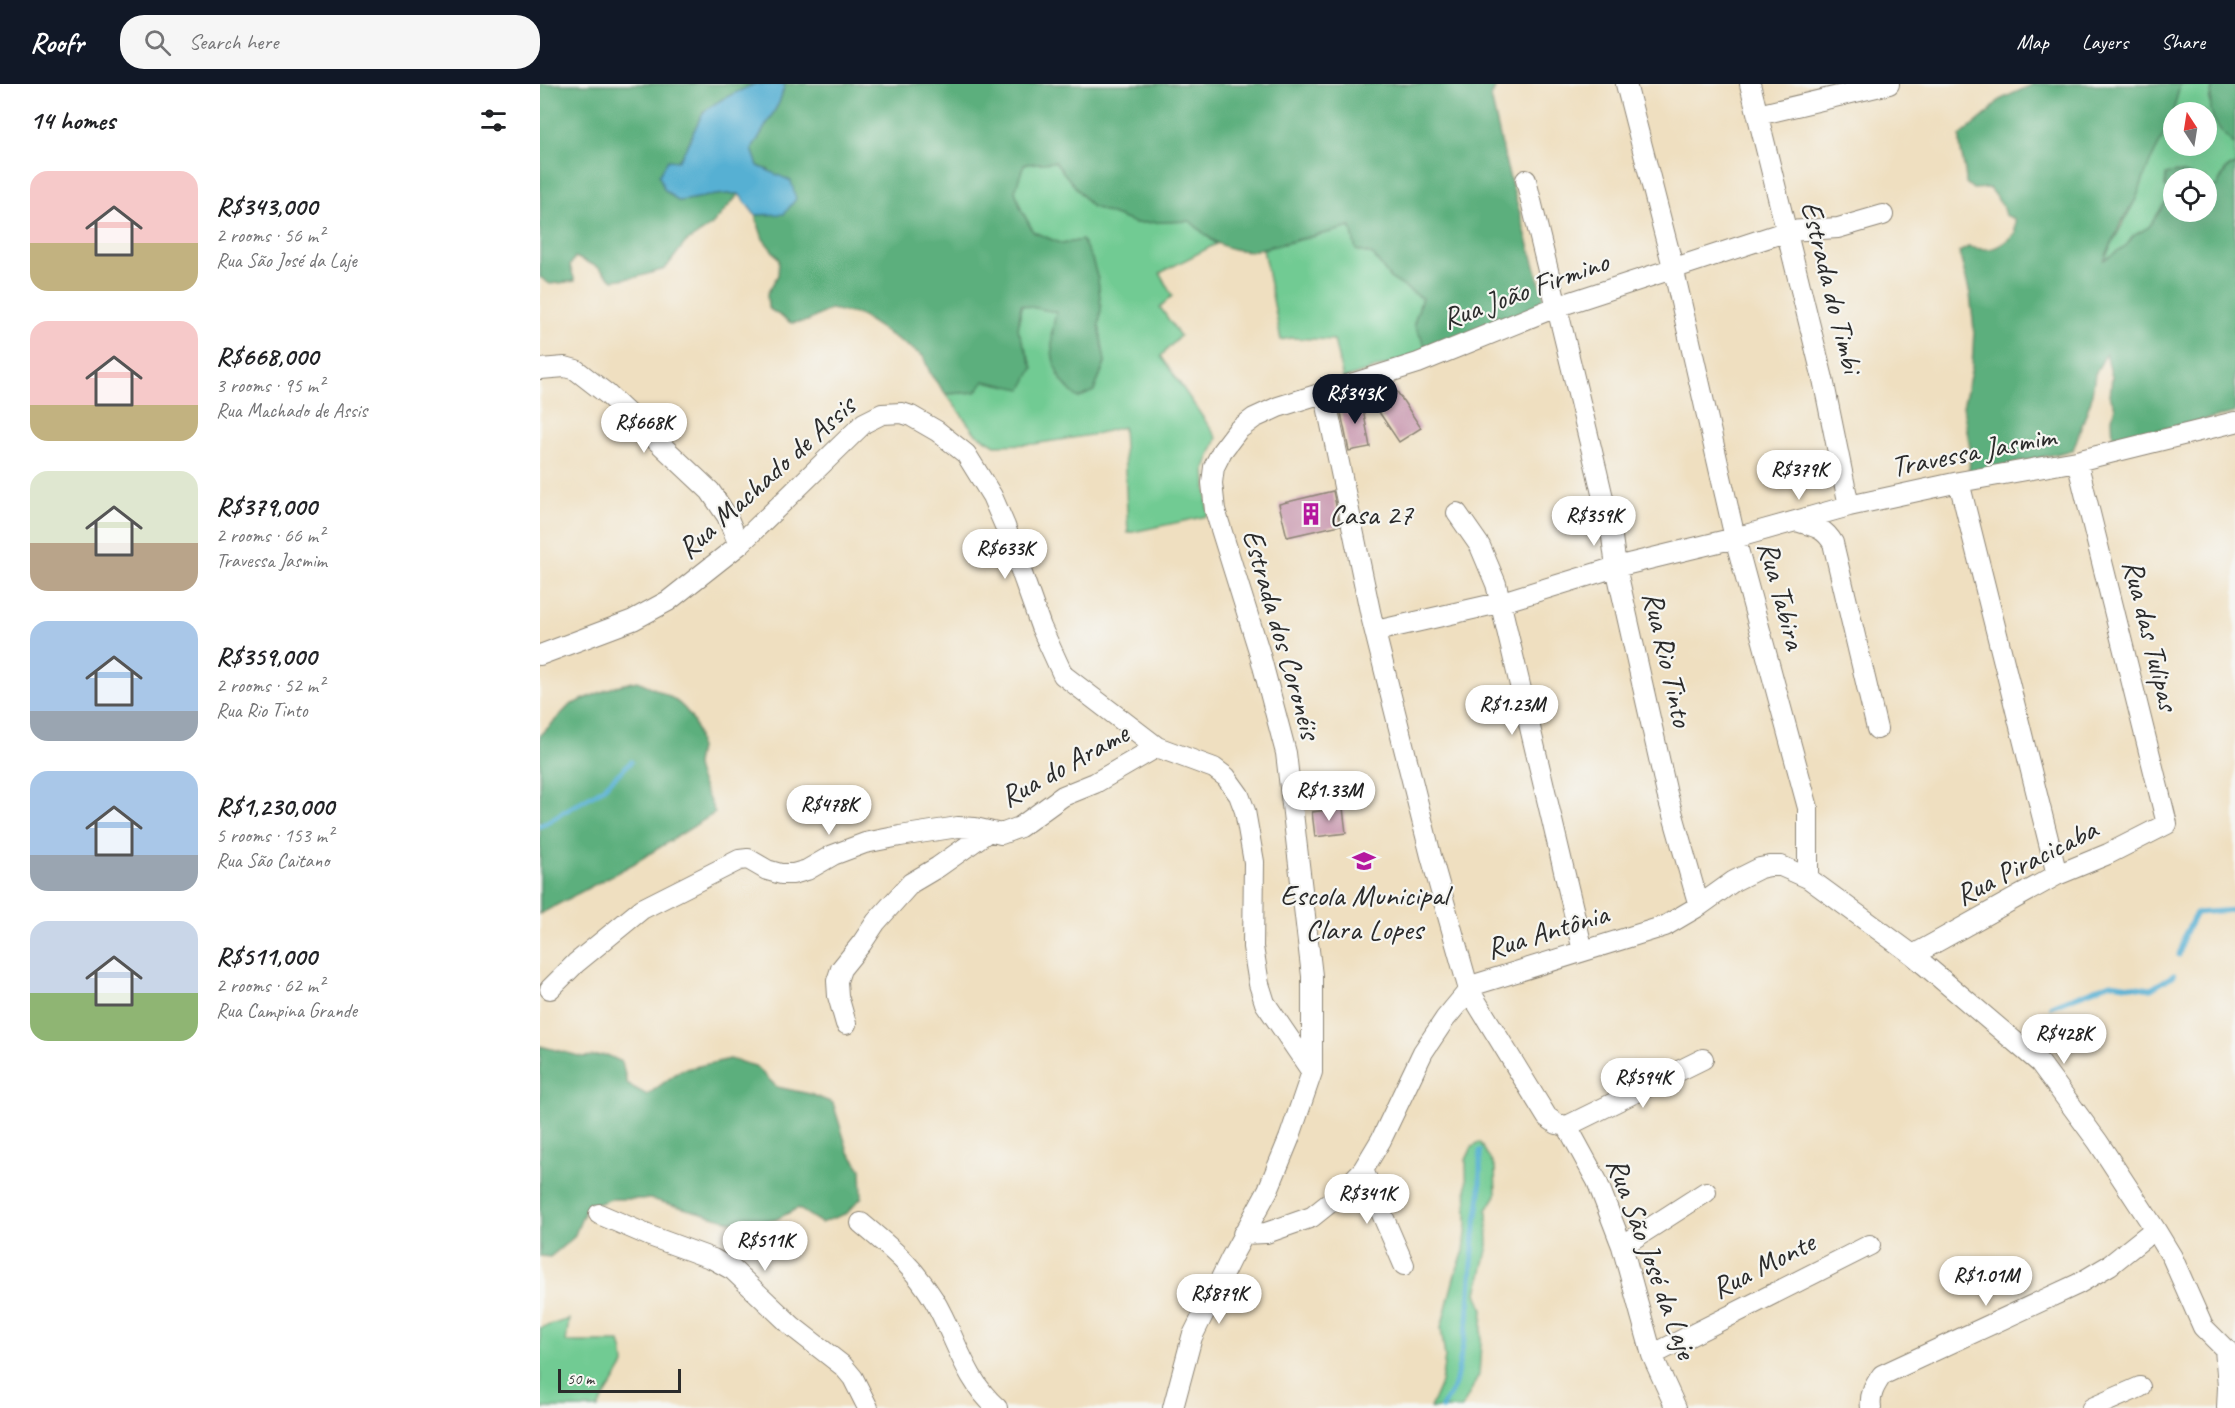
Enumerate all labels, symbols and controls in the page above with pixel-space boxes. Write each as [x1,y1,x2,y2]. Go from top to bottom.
search box [120,15,540,69]
text: Roofr [30,25,84,60]
icon: search [141,26,174,59]
text: Search here [189,28,278,56]
text: Map [2016,29,2049,55]
text: Layers [2082,29,2128,55]
text: Share [2161,29,2205,55]
north arrow [2163,102,2217,156]
map controls [2163,102,2217,222]
text: 14 homes [30,104,115,137]
icon: filters [477,104,510,137]
button: locate [2163,168,2217,222]
text: R$343,000 [216,190,317,223]
icon: home [78,195,150,267]
street label: Estrada do Timbi [1792,197,1872,380]
text: 2 rooms · 56 m² [216,223,324,248]
street label: Rua João Firmino [1437,242,1615,338]
text: Rua São José da Laje [216,248,357,273]
text: R$668,000 [216,340,318,373]
icon: home [78,345,150,417]
text: 3 rooms · 95 m² [216,373,324,398]
pin: R$343K [1306,374,1404,425]
text: R$343K [1326,381,1384,406]
street label: Rua Machado de Assis [669,385,865,567]
text: Rua Machado de Assis [216,398,367,423]
pin: R$668K [595,403,693,454]
text: R$668K [615,410,673,435]
street label: Travessa Jasmim [1888,416,2060,486]
pin: R$379K [1750,450,1848,501]
text: R$379K [1771,457,1827,482]
text: R$379,000 [216,490,317,523]
icon: home [78,495,150,567]
place label: Casa 27 [1329,495,1414,533]
pin: R$359K [1545,496,1643,547]
building icon: Casa 27 [1298,501,1324,527]
text: R$359K [1566,503,1622,528]
text: 2 rooms · 66 m² [216,523,324,548]
street label: Estrada dos Coronéis [1234,525,1331,746]
pin: R$633K [956,529,1054,580]
text: R$633K [976,536,1034,561]
street label: Rua Tabira [1749,537,1815,655]
text: Travessa Jasmim [216,548,327,573]
street label: Rua das Tulipas [2114,556,2189,717]
street label: Rua Rio Tinto [1634,588,1702,732]
text: R$359,000 [216,640,316,673]
icon: home [78,645,150,717]
text: 2 rooms · 52 m² [216,673,324,698]
pin: R$1.23M [1457,685,1567,736]
text: R$1.23M [1479,692,1545,717]
text: Rua Rio Tinto [216,698,308,723]
street label: Rua do Arame [993,713,1137,816]
pin: R$1.33M [1274,771,1384,822]
text: R$1.33M [1296,778,1362,803]
pin: R$478K [780,785,878,836]
text: R$1,230,000 [216,790,334,823]
text: R$478K [801,792,857,817]
icon: home [78,795,150,867]
street label: Rua Piracicaba [1948,809,2105,914]
text: 5 rooms · 153 m² [216,823,333,848]
text: Rua São Caitano [216,848,329,873]
school or university icon: Escola Municipal Clara Lopes [1351,848,1377,874]
place label: Escola Municipal Clara Lopes [1280,876,1453,948]
street label: Rua Antônia [1481,894,1614,968]
text: R$511,000 [216,940,317,973]
icon: home [78,945,150,1017]
text: 2 rooms · 62 m² [216,973,324,998]
text: Rua Campina Grande [216,998,357,1023]
pin: R$428K [2015,1014,2113,1065]
text: R$428K [2035,1021,2093,1046]
pin: R$594K [1594,1058,1692,1109]
text: R$594K [1615,1065,1671,1090]
street label: Rua São José da Laje [1598,1152,1707,1366]
pin: R$341K [1318,1174,1416,1225]
text: R$341K [1338,1181,1396,1206]
pin: R$511K [716,1221,814,1272]
street label: Rua Monte [1705,1222,1823,1307]
text: R$511K [737,1228,793,1253]
pin: R$1.01M [1931,1256,2041,1307]
text: R$1.01M [1953,1263,2019,1288]
pin: R$879K [1170,1274,1268,1325]
text: R$879K [1191,1281,1247,1306]
scale bar [558,1366,681,1394]
text: 50 m [567,1369,594,1389]

